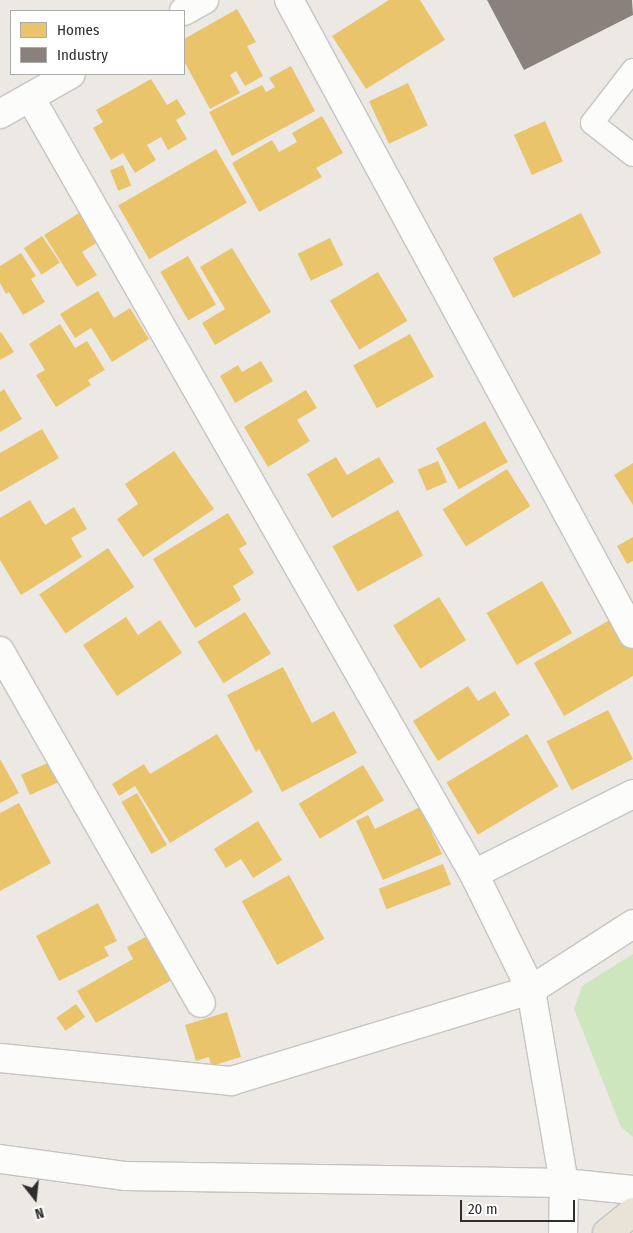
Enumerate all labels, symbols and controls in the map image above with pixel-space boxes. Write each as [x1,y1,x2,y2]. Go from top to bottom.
legend [10,10,185,75]
text: Homes [57,21,99,39]
text: Industry [57,46,108,64]
north arrow [10,1173,60,1223]
scale bar [463,1190,578,1222]
text: 20 m [468,1200,498,1218]
text: N [33,1204,46,1222]

